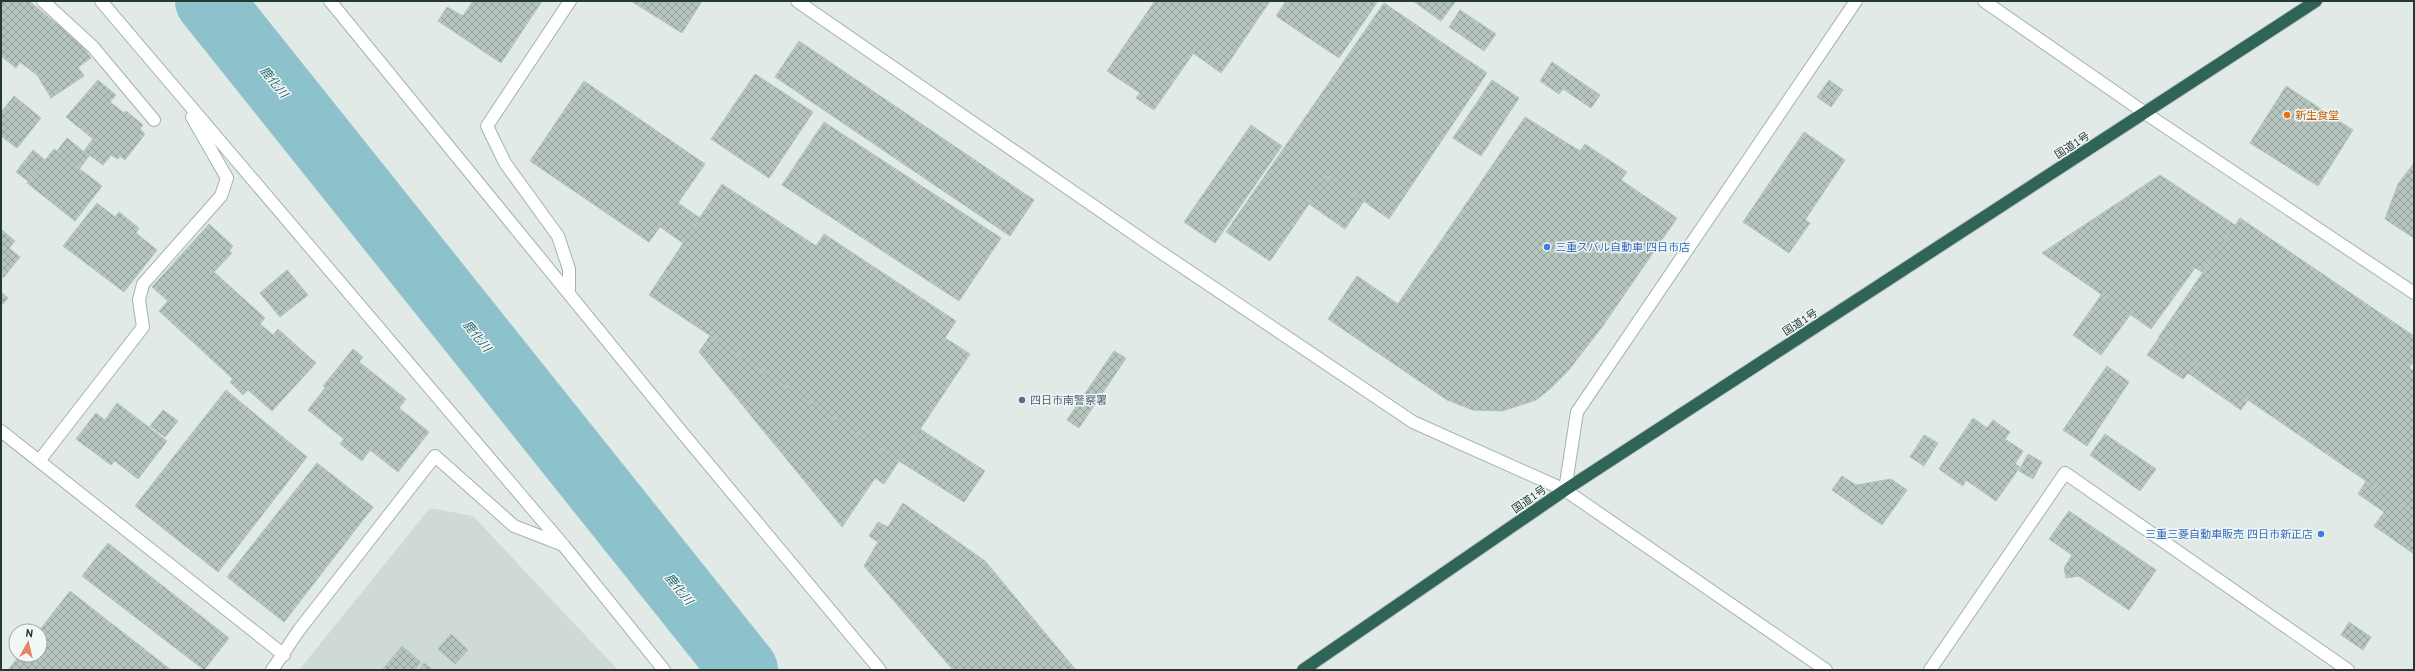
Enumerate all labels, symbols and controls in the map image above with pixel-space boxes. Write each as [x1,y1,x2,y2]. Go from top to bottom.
water label: 鹿化川 [257,63,293,102]
place label: 新生食堂 [2295,108,2339,122]
marker: 新生食堂 [2282,110,2292,120]
street label: 国道1号 [2052,129,2092,161]
place label: 三重スバル自動車 四日市店 [1555,240,1690,254]
marker: 三重スバル自動車 四日市店 [1542,242,1552,252]
street label: 国道1号 [1780,306,1820,338]
water label: 鹿化川 [460,317,496,356]
place label: 四日市南警察署 [1030,393,1107,407]
marker: 四日市南警察署 [1017,395,1027,405]
street label: 国道1号 [1509,482,1549,516]
place label: 三重三菱自動車販売 四日市新正店 [2145,527,2313,541]
marker: 三重三菱自動車販売 四日市新正店 [2316,529,2326,539]
water label: 鹿化川 [662,570,698,609]
north arrow [8,623,48,663]
text: N [25,626,34,641]

